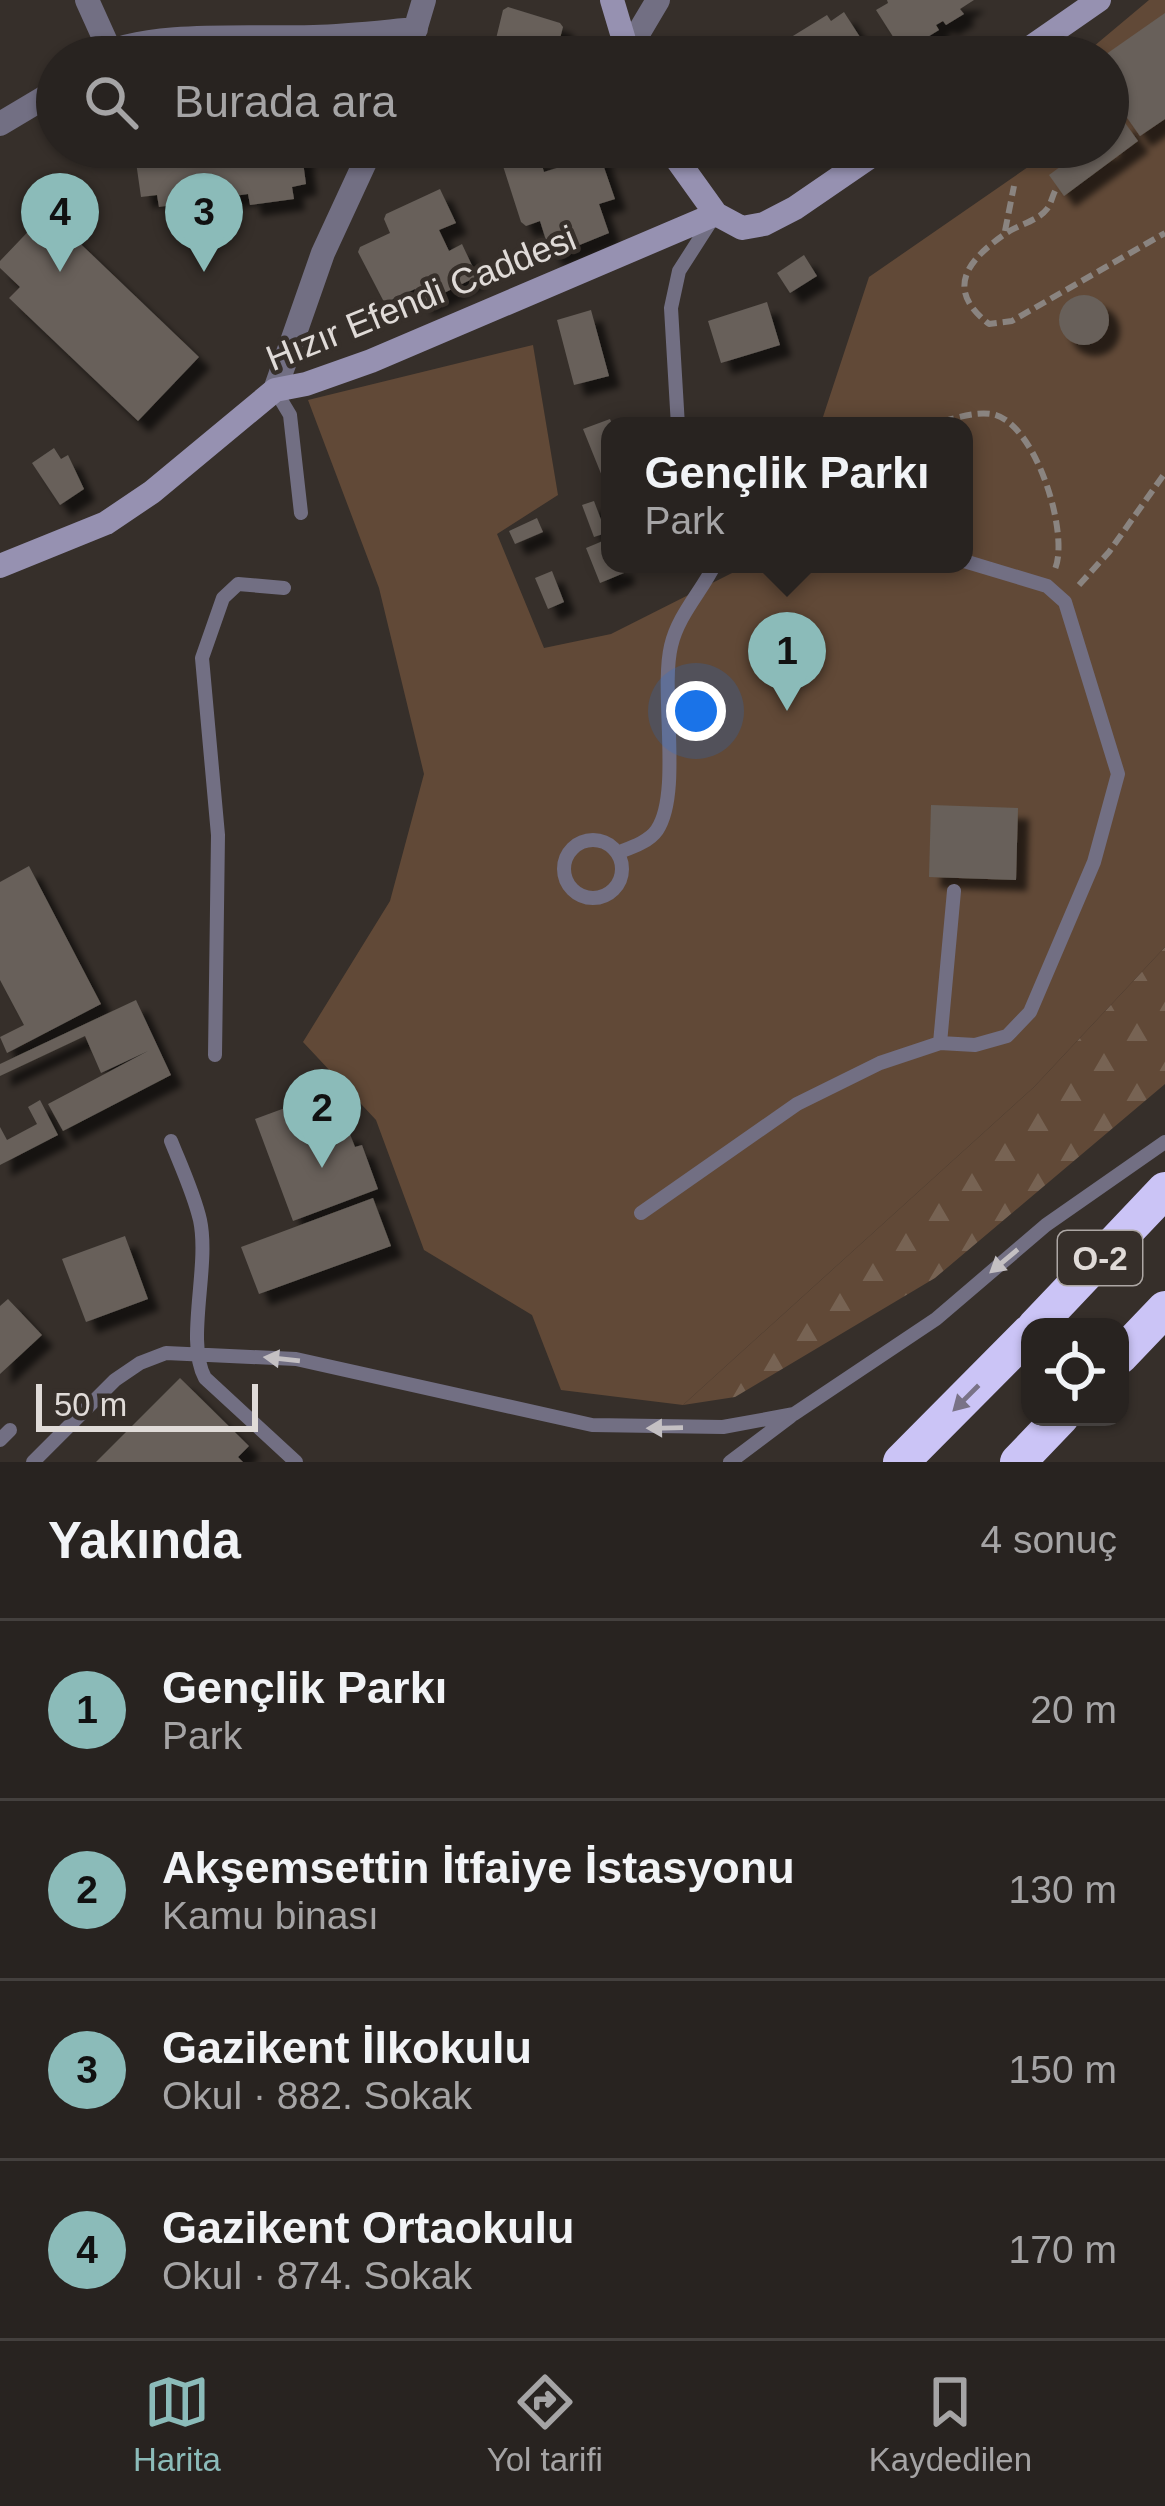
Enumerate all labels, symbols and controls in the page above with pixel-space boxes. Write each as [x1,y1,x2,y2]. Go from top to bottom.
search box [36,36,1129,168]
icon: search [78,69,144,135]
text: Burada ara [174,76,397,127]
pin: 4 [21,173,99,272]
pin: 3 [165,173,243,272]
street label: Hızır Efendi Caddesi [260,217,582,379]
popup [601,417,973,573]
text: Gençlik Parkı [644,447,930,498]
text: Park [644,499,725,542]
pin: 1 [748,612,826,711]
your location [666,681,726,741]
pin: 2 [283,1069,361,1168]
road number: O-2 [1058,1231,1142,1285]
one-way arrow [989,1248,1019,1274]
map controls [1021,1318,1129,1426]
button: locate [1021,1318,1129,1426]
one-way arrow [263,1349,300,1368]
scale bar [36,1378,258,1431]
one-way arrow [952,1383,981,1411]
text: 50 m [54,1386,127,1423]
one-way arrow [645,1418,683,1438]
text: Yakında [48,1512,241,1569]
text: 4 sonuç [980,1518,1117,1561]
text: Gençlik Parkı [162,1662,447,1713]
text: 1 [76,1688,98,1731]
text: 20 m [1030,1688,1117,1731]
text: Park [162,1714,242,1757]
text: Akşemsettin İtfaiye İstasyonu [162,1842,795,1893]
text: 2 [76,1868,98,1911]
text: 130 m [1009,1868,1117,1911]
text: Kamu binası [162,1894,379,1937]
text: Gazikent İlkokulu [162,2022,532,2073]
text: 3 [76,2048,98,2091]
text: 150 m [1009,2048,1117,2091]
text: Okul · 882. Sokak [162,2074,472,2117]
text: Gazikent Ortaokulu [162,2202,575,2253]
text: 4 [76,2228,98,2271]
text: 170 m [1009,2228,1117,2271]
text: Okul · 874. Sokak [162,2254,472,2297]
tab: Harita [133,2369,221,2479]
tab: Yol tarifi [487,2369,603,2479]
tab: Kaydedilen [869,2369,1032,2479]

